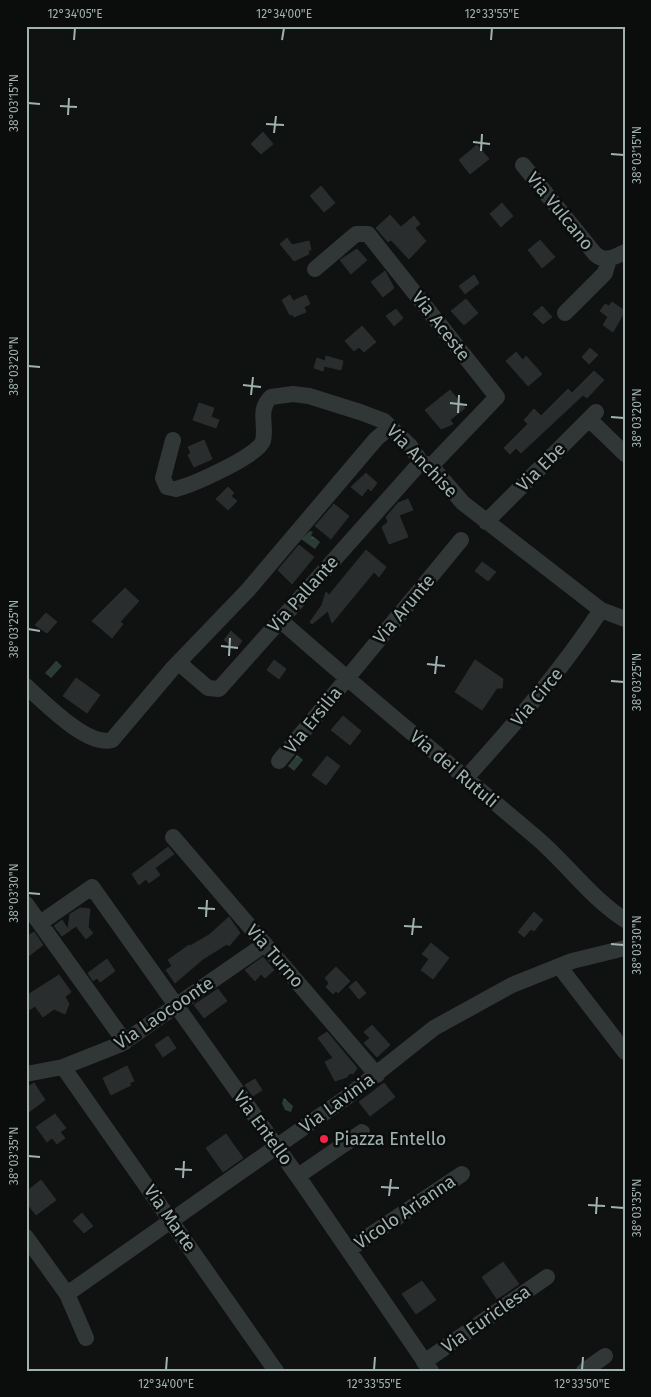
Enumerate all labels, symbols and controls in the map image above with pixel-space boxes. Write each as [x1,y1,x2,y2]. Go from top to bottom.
text: 12°34'05"E [47,7,103,21]
text: 12°34'00"E [256,7,312,21]
text: 12°33'55"E [465,7,519,21]
text: 38°03'15"N [7,74,21,132]
text: 38°03'15"N [630,126,644,184]
street label: Via Vulcano [522,167,598,255]
street label: Via Aceste [407,287,475,365]
text: 38°03'20"N [7,336,21,396]
text: 38°03'20"N [630,388,644,448]
street label: Via Anchise [382,420,462,502]
street label: Via Ebe [512,438,570,496]
street label: Via Pallante [263,551,343,637]
street label: Via Arunte [369,570,439,648]
text: 38°03'25"N [7,600,21,658]
text: 38°03'25"N [630,653,644,711]
street label: Via Circe [506,663,568,731]
street label: Via Ersilia [279,682,347,758]
street label: Via dei Rutuli [405,726,503,812]
text: 38°03'30"N [7,863,21,923]
text: 38°03'30"N [630,915,644,975]
street label: Via Turno [242,920,308,992]
street label: Via Laocoonte [110,972,218,1054]
street label: Via Lavinia [295,1068,379,1138]
street label: Via Entello [229,1086,297,1170]
text: 38°03'35"N [7,1127,21,1185]
place label: Piazza Entello [334,1128,446,1150]
marker: Piazza Entello [318,1133,330,1145]
street label: Vicolo Arianna [350,1170,460,1254]
text: 38°03'35"N [630,1179,644,1237]
street label: Via Marte [139,1180,201,1256]
street label: Via Euriclesa [437,1280,535,1358]
text: 12°34'00"E [138,1377,194,1391]
text: 12°33'55"E [347,1377,401,1391]
text: 12°33'50"E [554,1377,610,1391]

